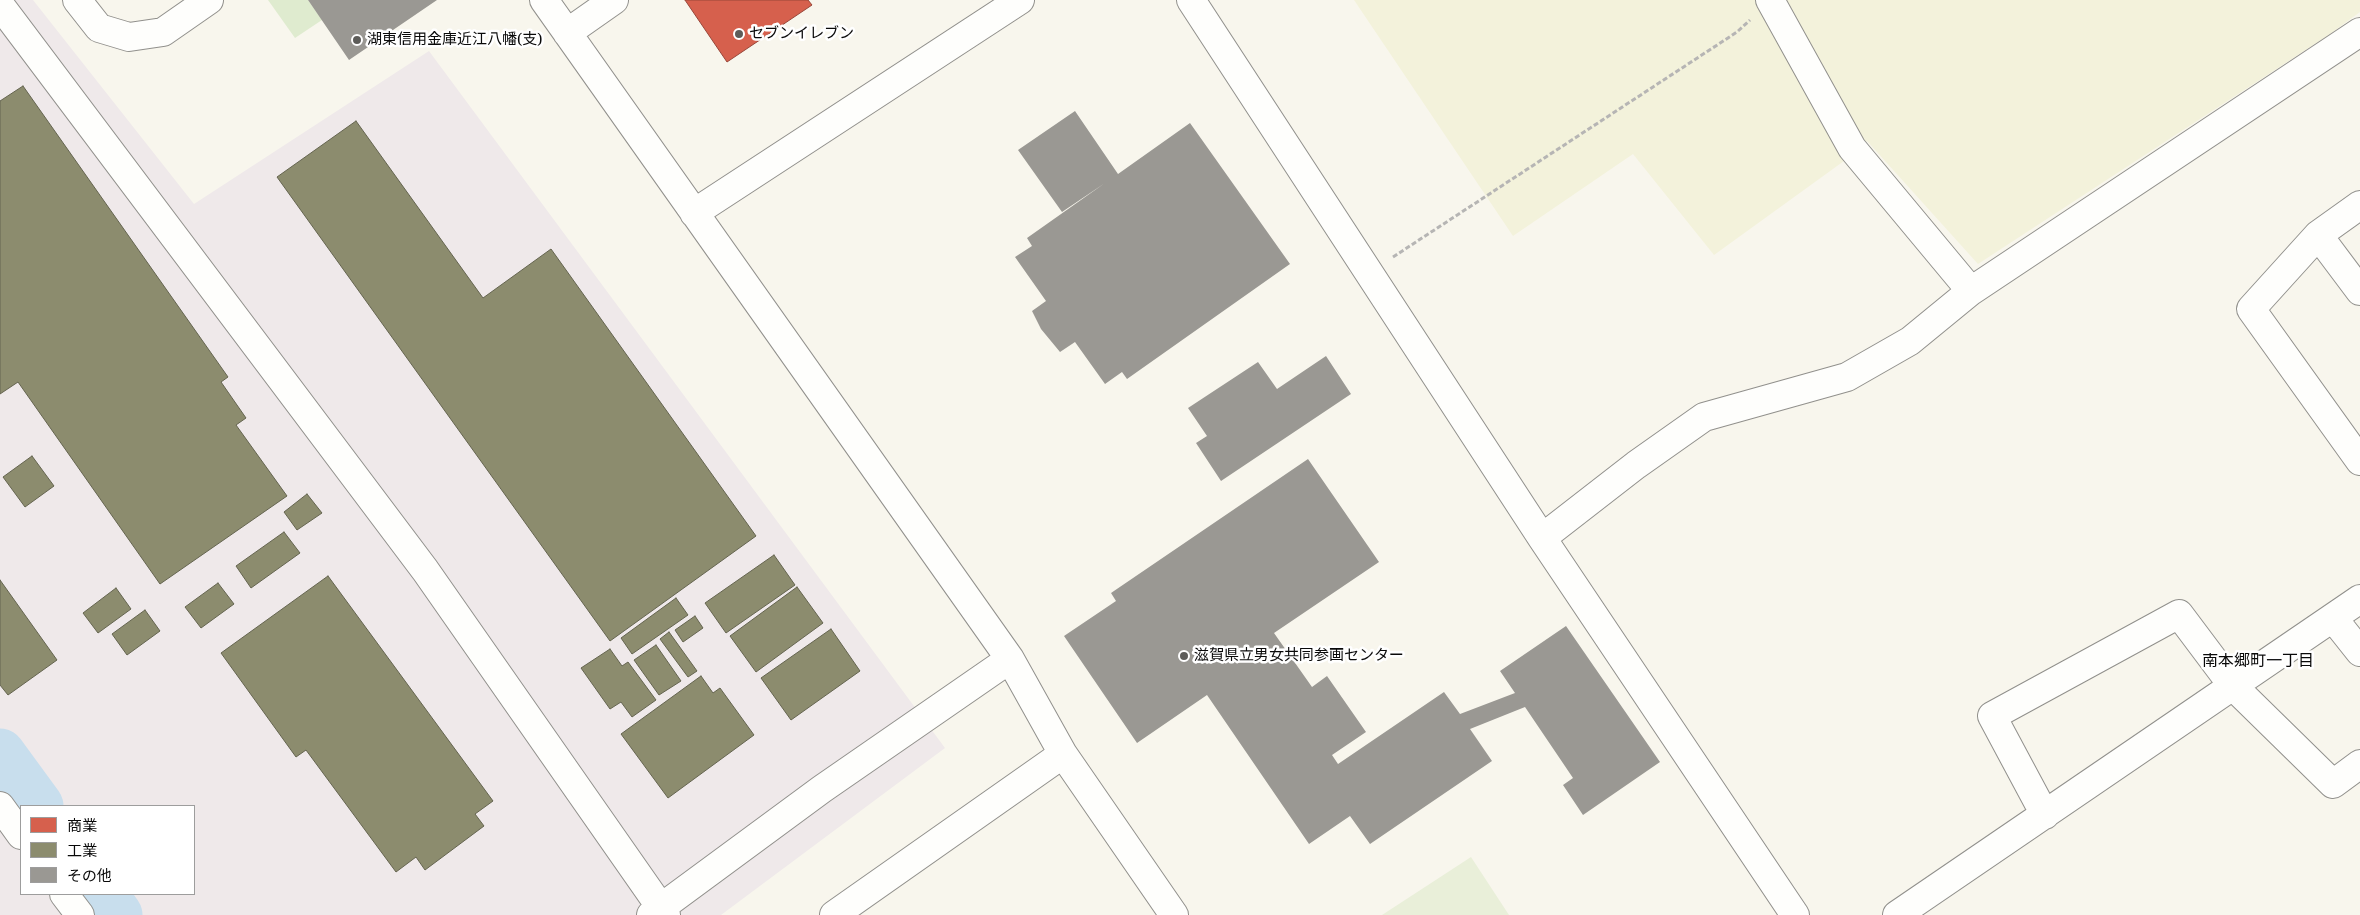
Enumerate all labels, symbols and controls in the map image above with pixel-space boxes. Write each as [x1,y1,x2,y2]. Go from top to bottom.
place label: セブンイレブン [749,25,854,43]
marker: セブンイレブン [733,28,745,40]
place label: 湖東信用金庫近江八幡(支) [367,31,542,49]
marker: 湖東信用金庫近江八幡(支) [351,34,363,46]
place label: 滋賀県立男女共同参画センター [1194,647,1404,665]
marker: 滋賀県立男女共同参画センター [1178,650,1190,662]
district label: 南本郷町一丁目 [2202,651,2314,671]
legend [20,805,195,895]
text: 商業 [67,815,97,835]
text: 工業 [67,840,97,860]
text: その他 [67,865,112,885]

